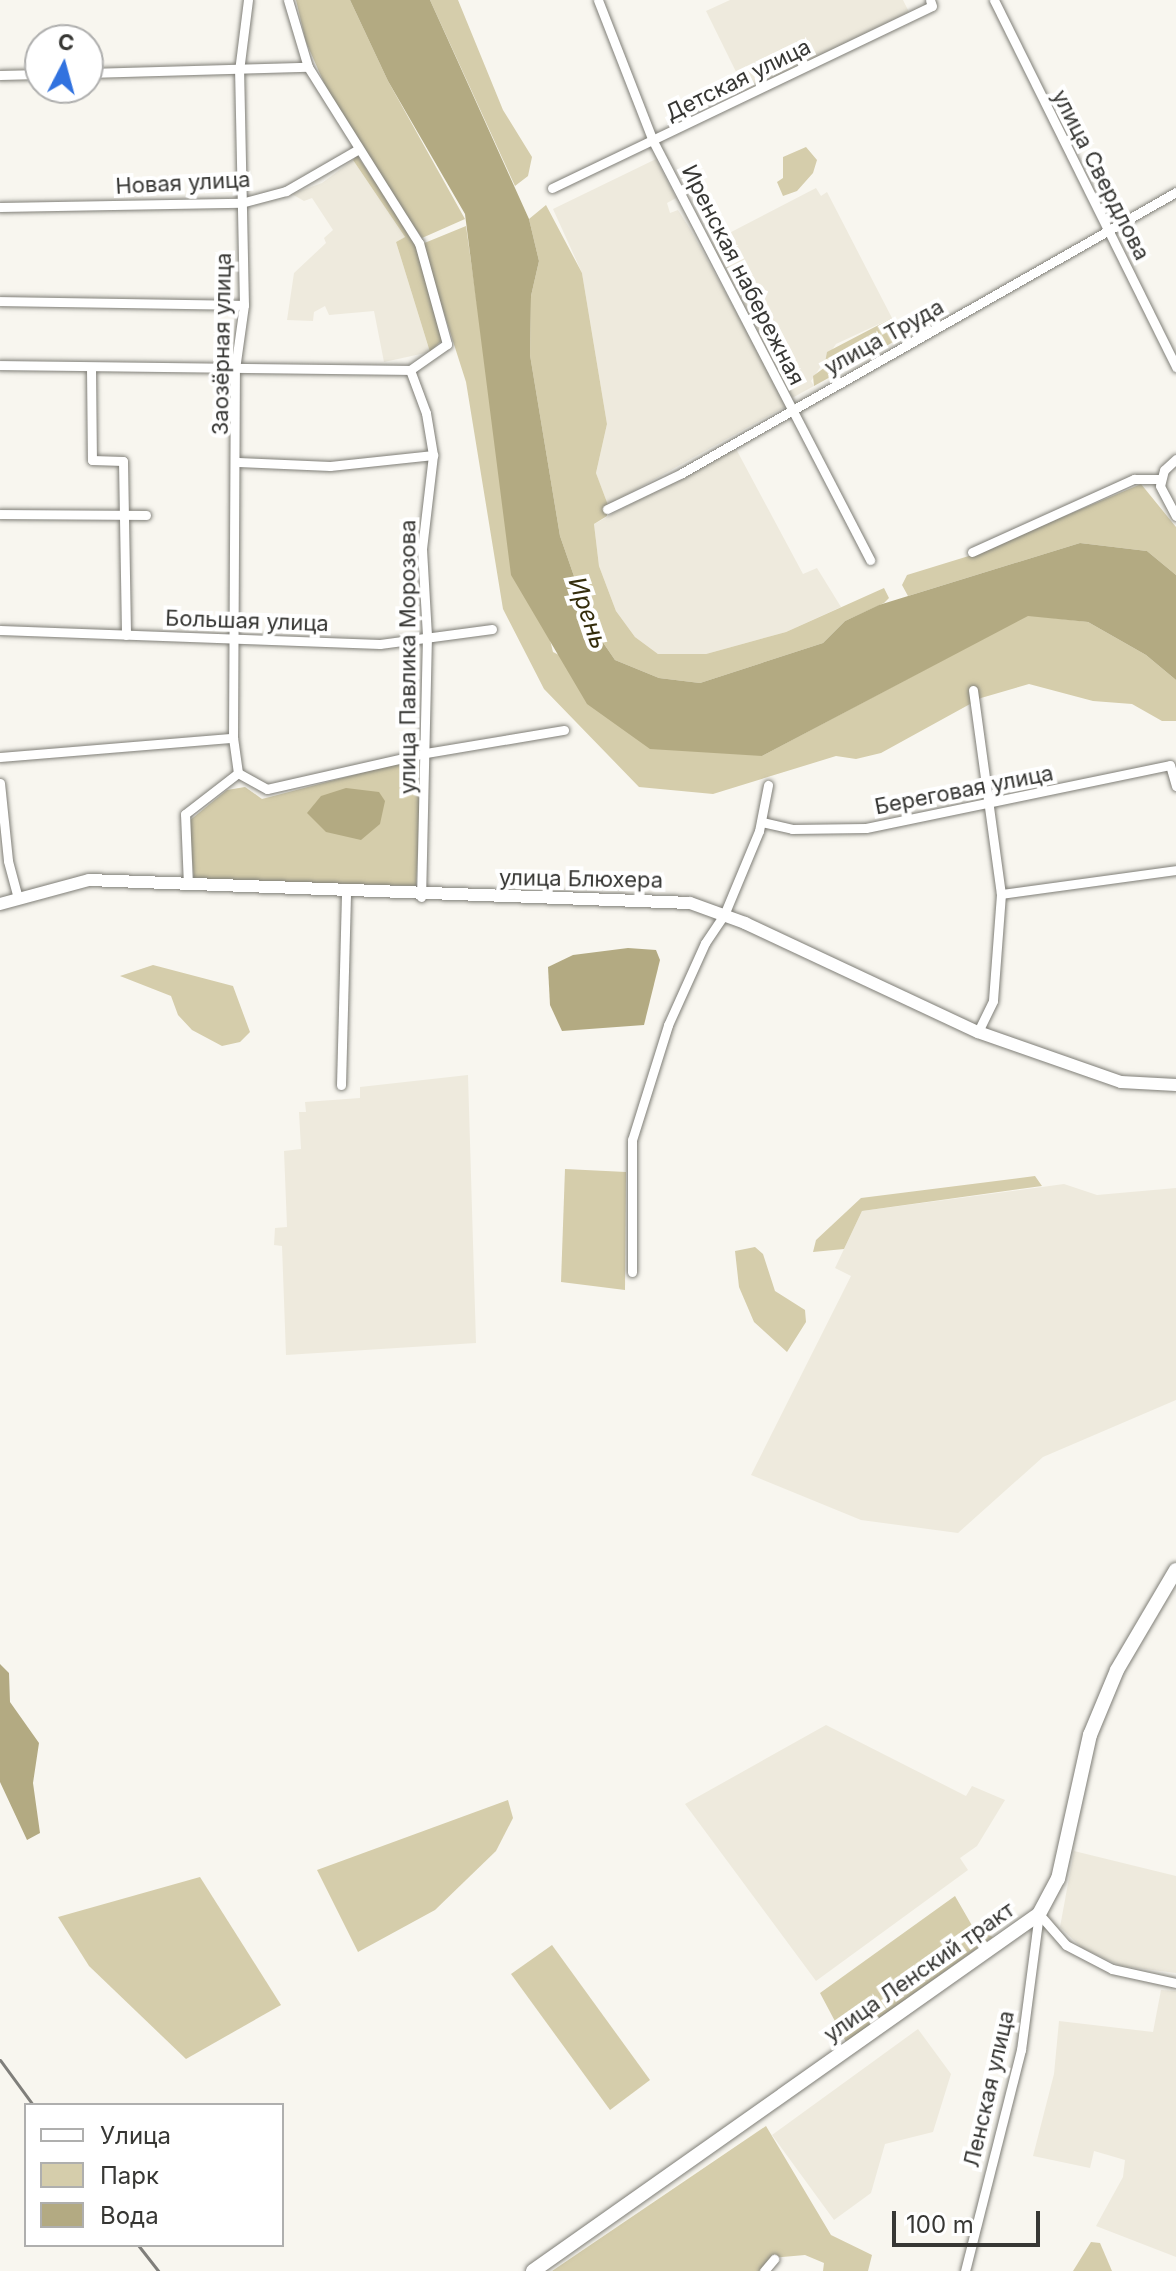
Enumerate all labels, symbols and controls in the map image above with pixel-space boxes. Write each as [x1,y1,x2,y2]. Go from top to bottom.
north arrow [24,24,104,104]
text: С [57,28,76,56]
street label: Детская улица [661,33,815,127]
street label: улица Свердлова [1047,85,1155,265]
street label: Иренская набережная [676,161,810,389]
street label: Новая улица [115,166,251,200]
street label: Заозёрная улица [207,253,237,435]
street label: улица Труда [820,293,948,381]
street label: улица Павлика Морозова [395,520,421,794]
water label: Ирень [562,573,614,653]
street label: Большая улица [165,605,329,637]
street label: Береговая улица [872,760,1056,820]
street label: улица Блюхера [499,864,663,894]
street label: улица Ленский тракт [819,1896,1019,2048]
street label: Ленская улица [958,2008,1020,2170]
legend [24,2103,284,2247]
text: Улица [100,2121,171,2150]
text: Парк [100,2161,159,2190]
scale bar [896,2195,1044,2245]
text: Вода [100,2201,159,2230]
text: 100 m [906,2210,974,2239]

